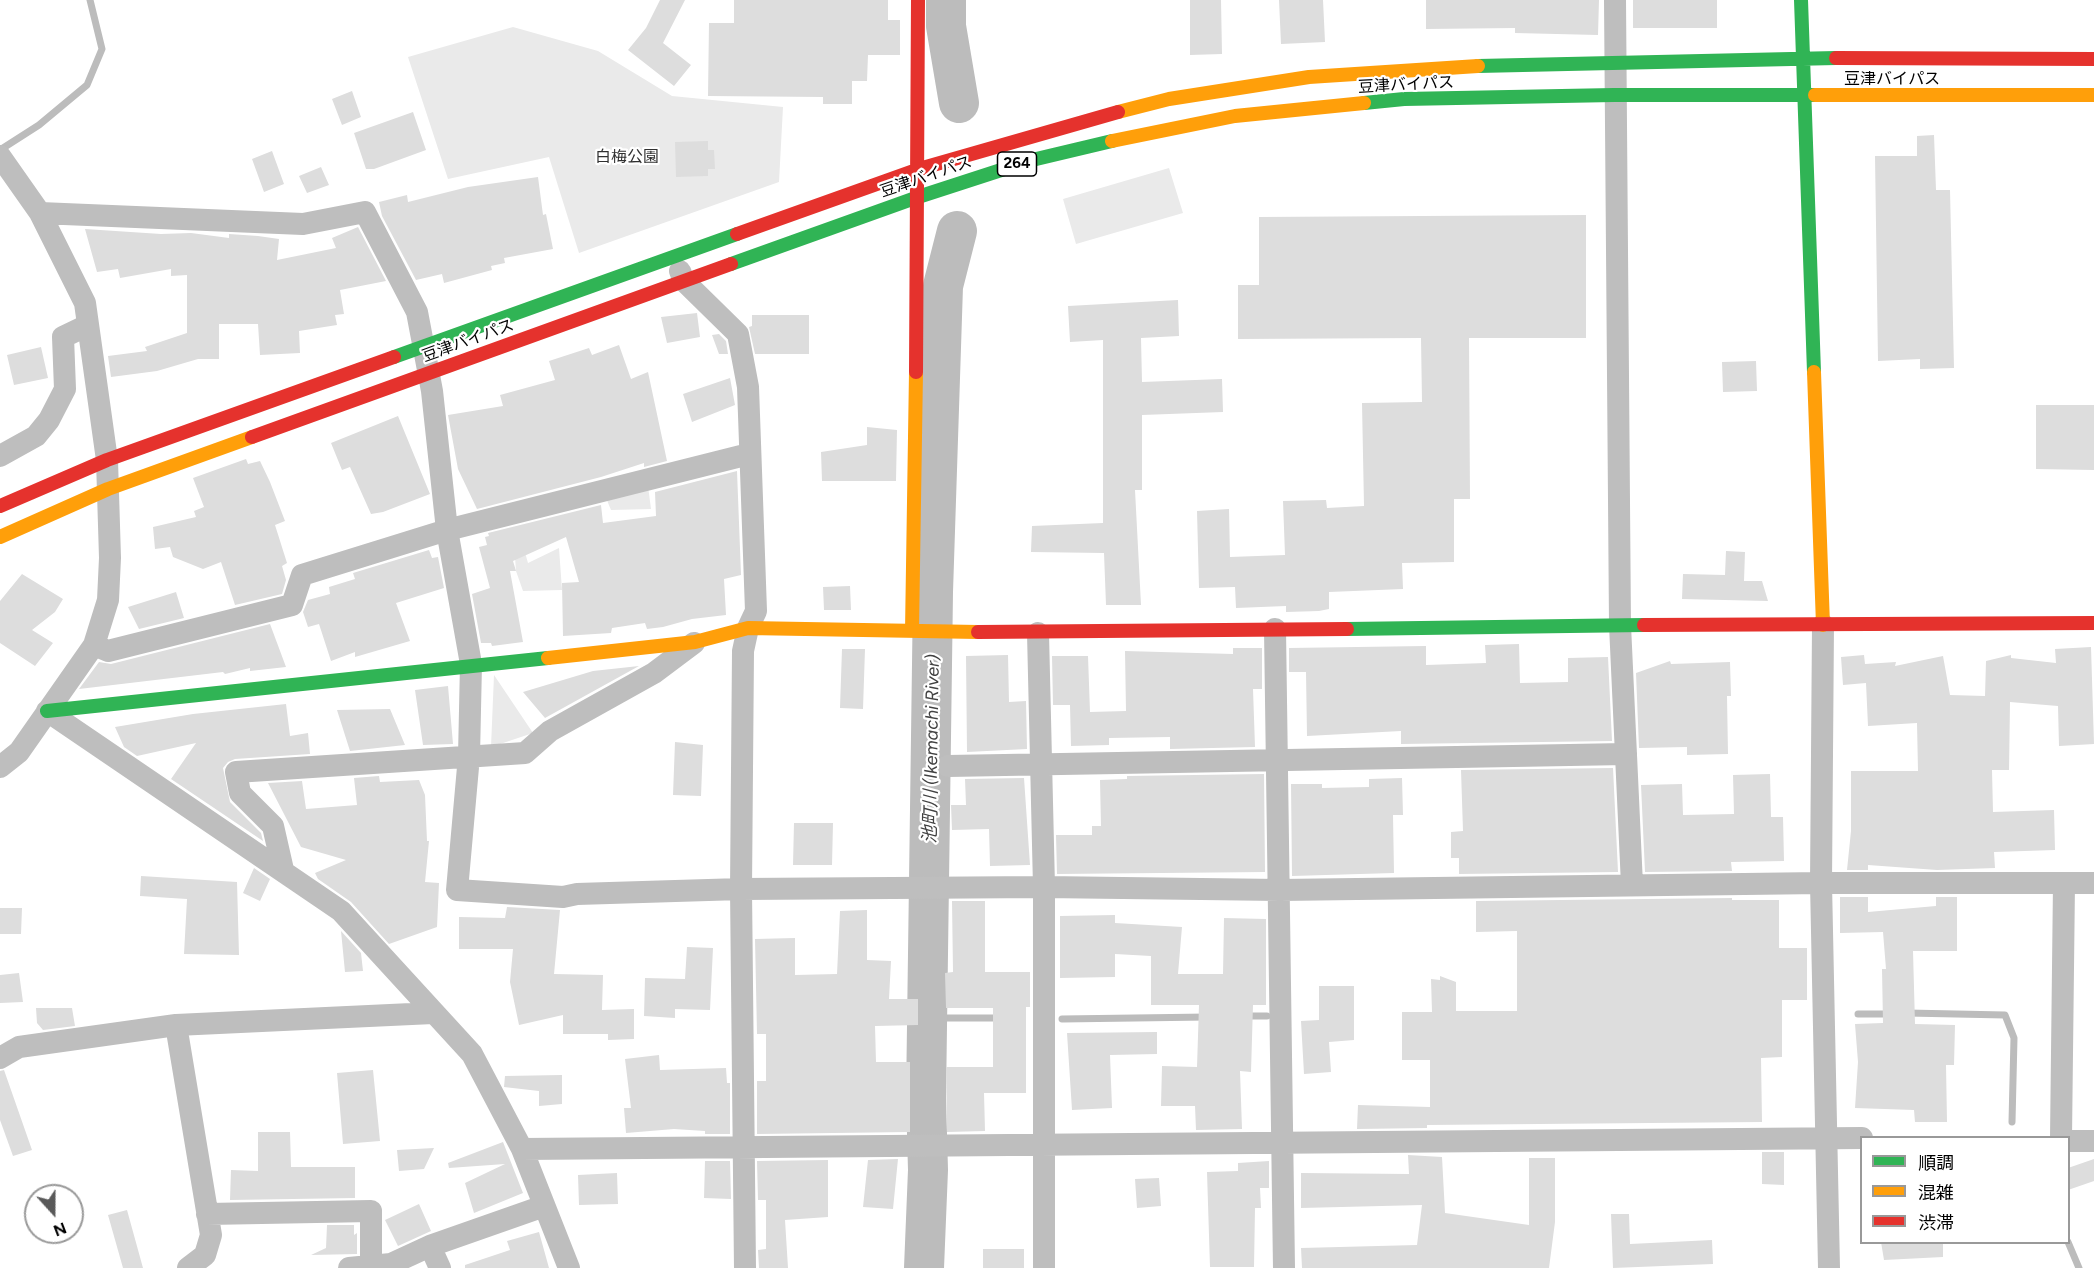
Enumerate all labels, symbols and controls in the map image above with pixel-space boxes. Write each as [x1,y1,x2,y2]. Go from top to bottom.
street label: 豆津バイパス [1844,69,1940,89]
street label: 豆津バイパス [1358,73,1454,97]
park label: 白梅公園 [595,147,659,167]
street label: 豆津バイパス [877,152,975,202]
road number: 264 [998,152,1036,176]
street label: 豆津バイパス [420,316,516,366]
water label: 池町川 (Ikemachi River) [920,654,944,844]
legend [1860,1136,2070,1244]
text: 順調 [1918,1152,1954,1174]
text: 混雑 [1918,1182,1954,1204]
north arrow [24,1184,84,1244]
text: 渋滞 [1918,1212,1954,1234]
text: N [51,1218,69,1240]

